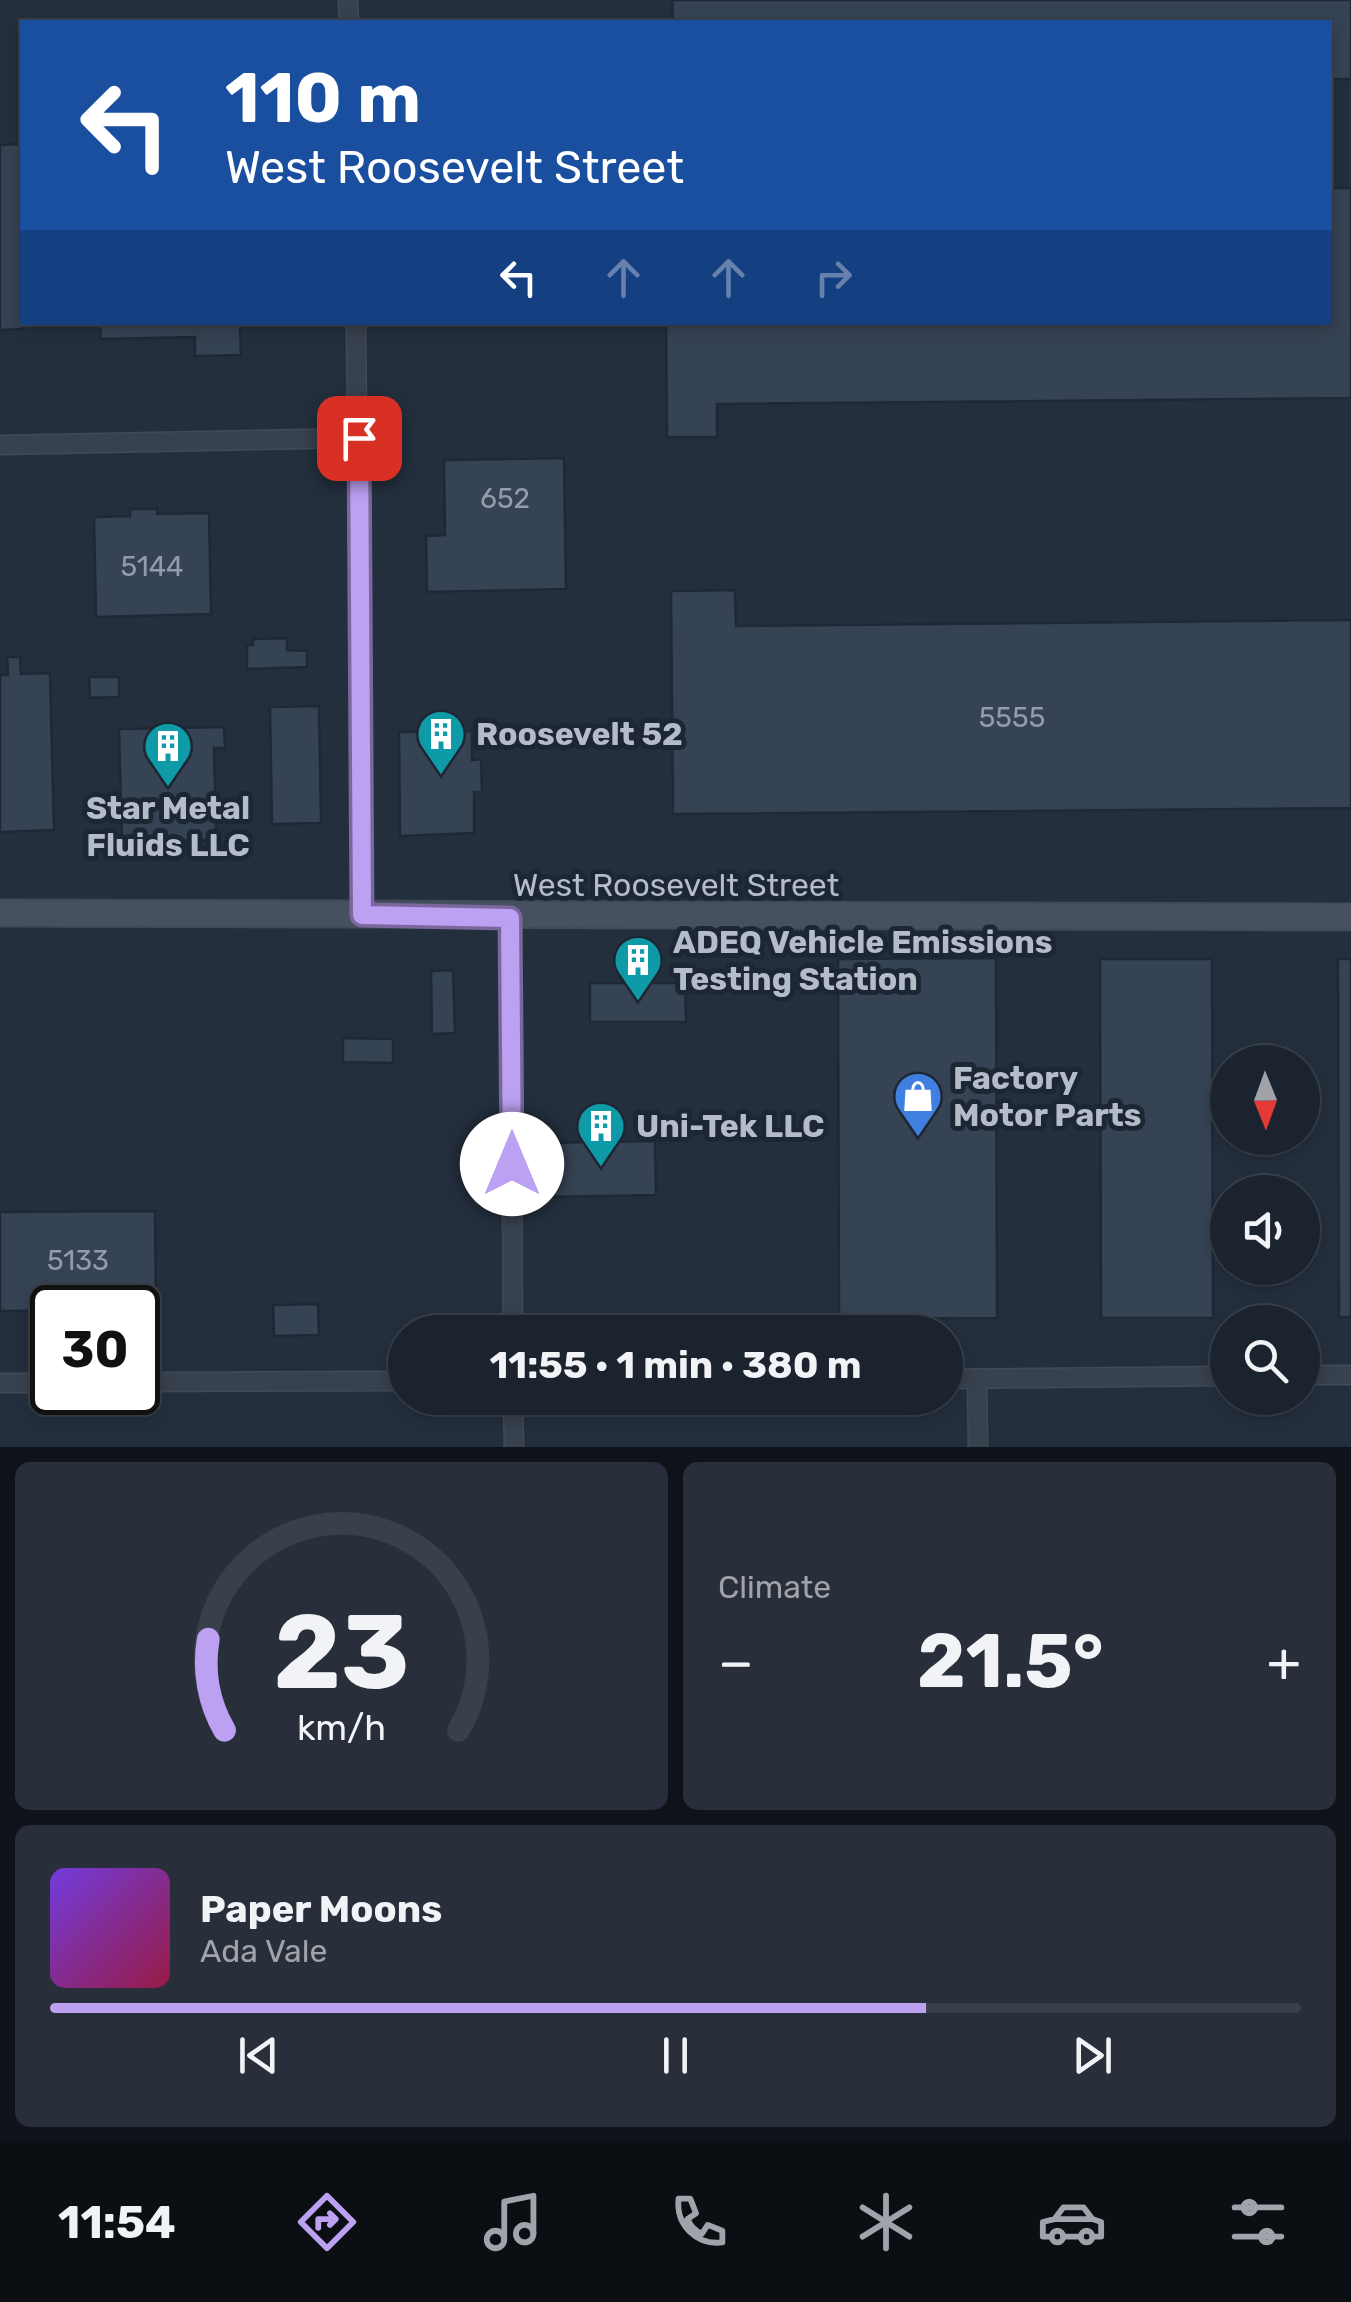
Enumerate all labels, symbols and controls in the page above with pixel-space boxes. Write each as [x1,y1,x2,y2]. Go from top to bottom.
text: 110 m [225,57,421,140]
icon: left [60,60,190,190]
text: West Roosevelt Street [225,141,684,194]
icon: left [491,250,546,305]
icon: ahead [596,250,651,305]
icon: ahead [701,250,756,305]
icon: right [806,250,861,305]
pin [317,396,402,481]
icon: arrive [332,411,387,466]
house number: 652 [480,482,530,515]
house number: 5144 [121,550,183,583]
house number: 5555 [979,701,1045,734]
building icon: Roosevelt 52 [415,708,467,776]
place label: Roosevelt 52 [476,715,683,753]
building icon: Star Metal Fluids LLC [142,720,194,788]
place label: Star Metal Fluids LLC [86,789,250,864]
street label: West Roosevelt Street [513,866,839,904]
place label: ADEQ Vehicle Emissions Testing Station [673,923,1052,998]
building icon: ADEQ Vehicle Emissions Testing Station [612,934,664,1002]
north arrow [1210,1045,1320,1155]
map controls [1210,1045,1320,1415]
place label: Factory Motor Parts [953,1059,1142,1134]
shop icon: Factory Motor Parts [892,1070,944,1138]
building icon: Uni-Tek LLC [575,1100,627,1168]
place label: Uni-Tek LLC [636,1107,824,1145]
position arrow [460,1112,564,1216]
button: sound [1210,1175,1320,1285]
house number: 5133 [47,1244,109,1277]
speed limit sign: 30 [30,1285,160,1415]
button: search [1210,1305,1320,1415]
text: 11:55 · 1 min · 380 m [489,1342,862,1388]
text: Climate [718,1568,831,1606]
text: 23 [273,1591,410,1714]
text: 21.5° [917,1617,1104,1706]
text: − [718,1630,754,1695]
text: + [1267,1630,1301,1695]
text: km/h [297,1707,386,1749]
text: Paper Moons [200,1886,442,1932]
text: Ada Vale [200,1932,327,1970]
icon: previous [231,2028,286,2083]
icon: pause [648,2028,703,2083]
icon: next [1065,2028,1120,2083]
icon: directions [292,2187,362,2257]
icon: music [478,2187,548,2257]
icon: phone [664,2187,734,2257]
icon: climate [851,2187,921,2257]
icon: car [1037,2187,1107,2257]
icon: filters [1223,2187,1293,2257]
text: 11:54 [58,2196,176,2249]

